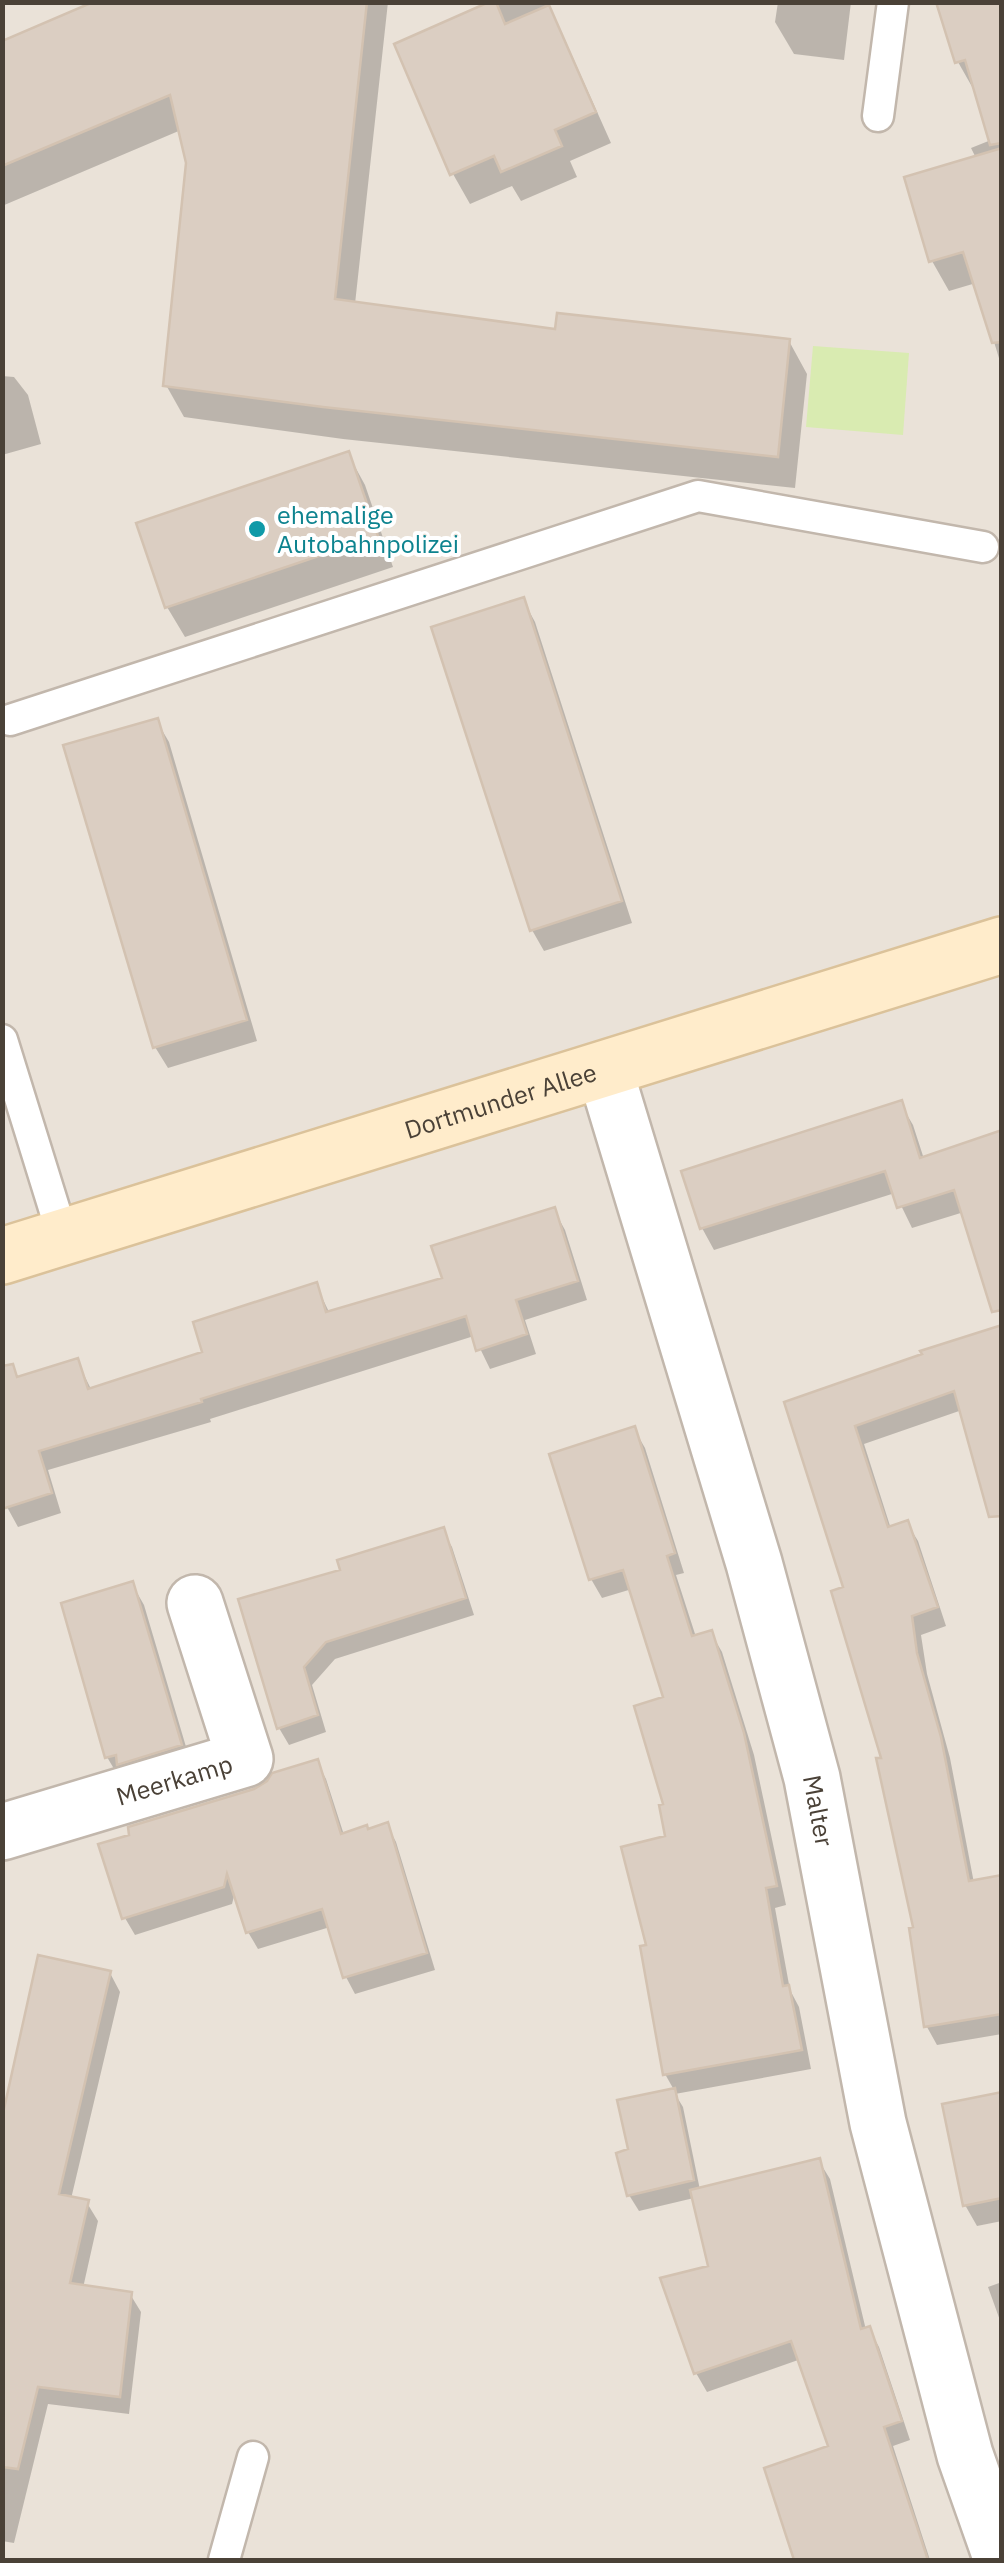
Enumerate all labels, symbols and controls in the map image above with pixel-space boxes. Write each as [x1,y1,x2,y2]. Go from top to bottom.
place label: ehemalige Autobahnpolizei [277,498,459,560]
marker: ehemalige Autobahnpolizei [246,518,268,540]
street label: Dortmunder Allee [400,1055,600,1146]
street label: Meerkamp [112,1747,236,1813]
street label: Malter [796,1772,842,1849]

